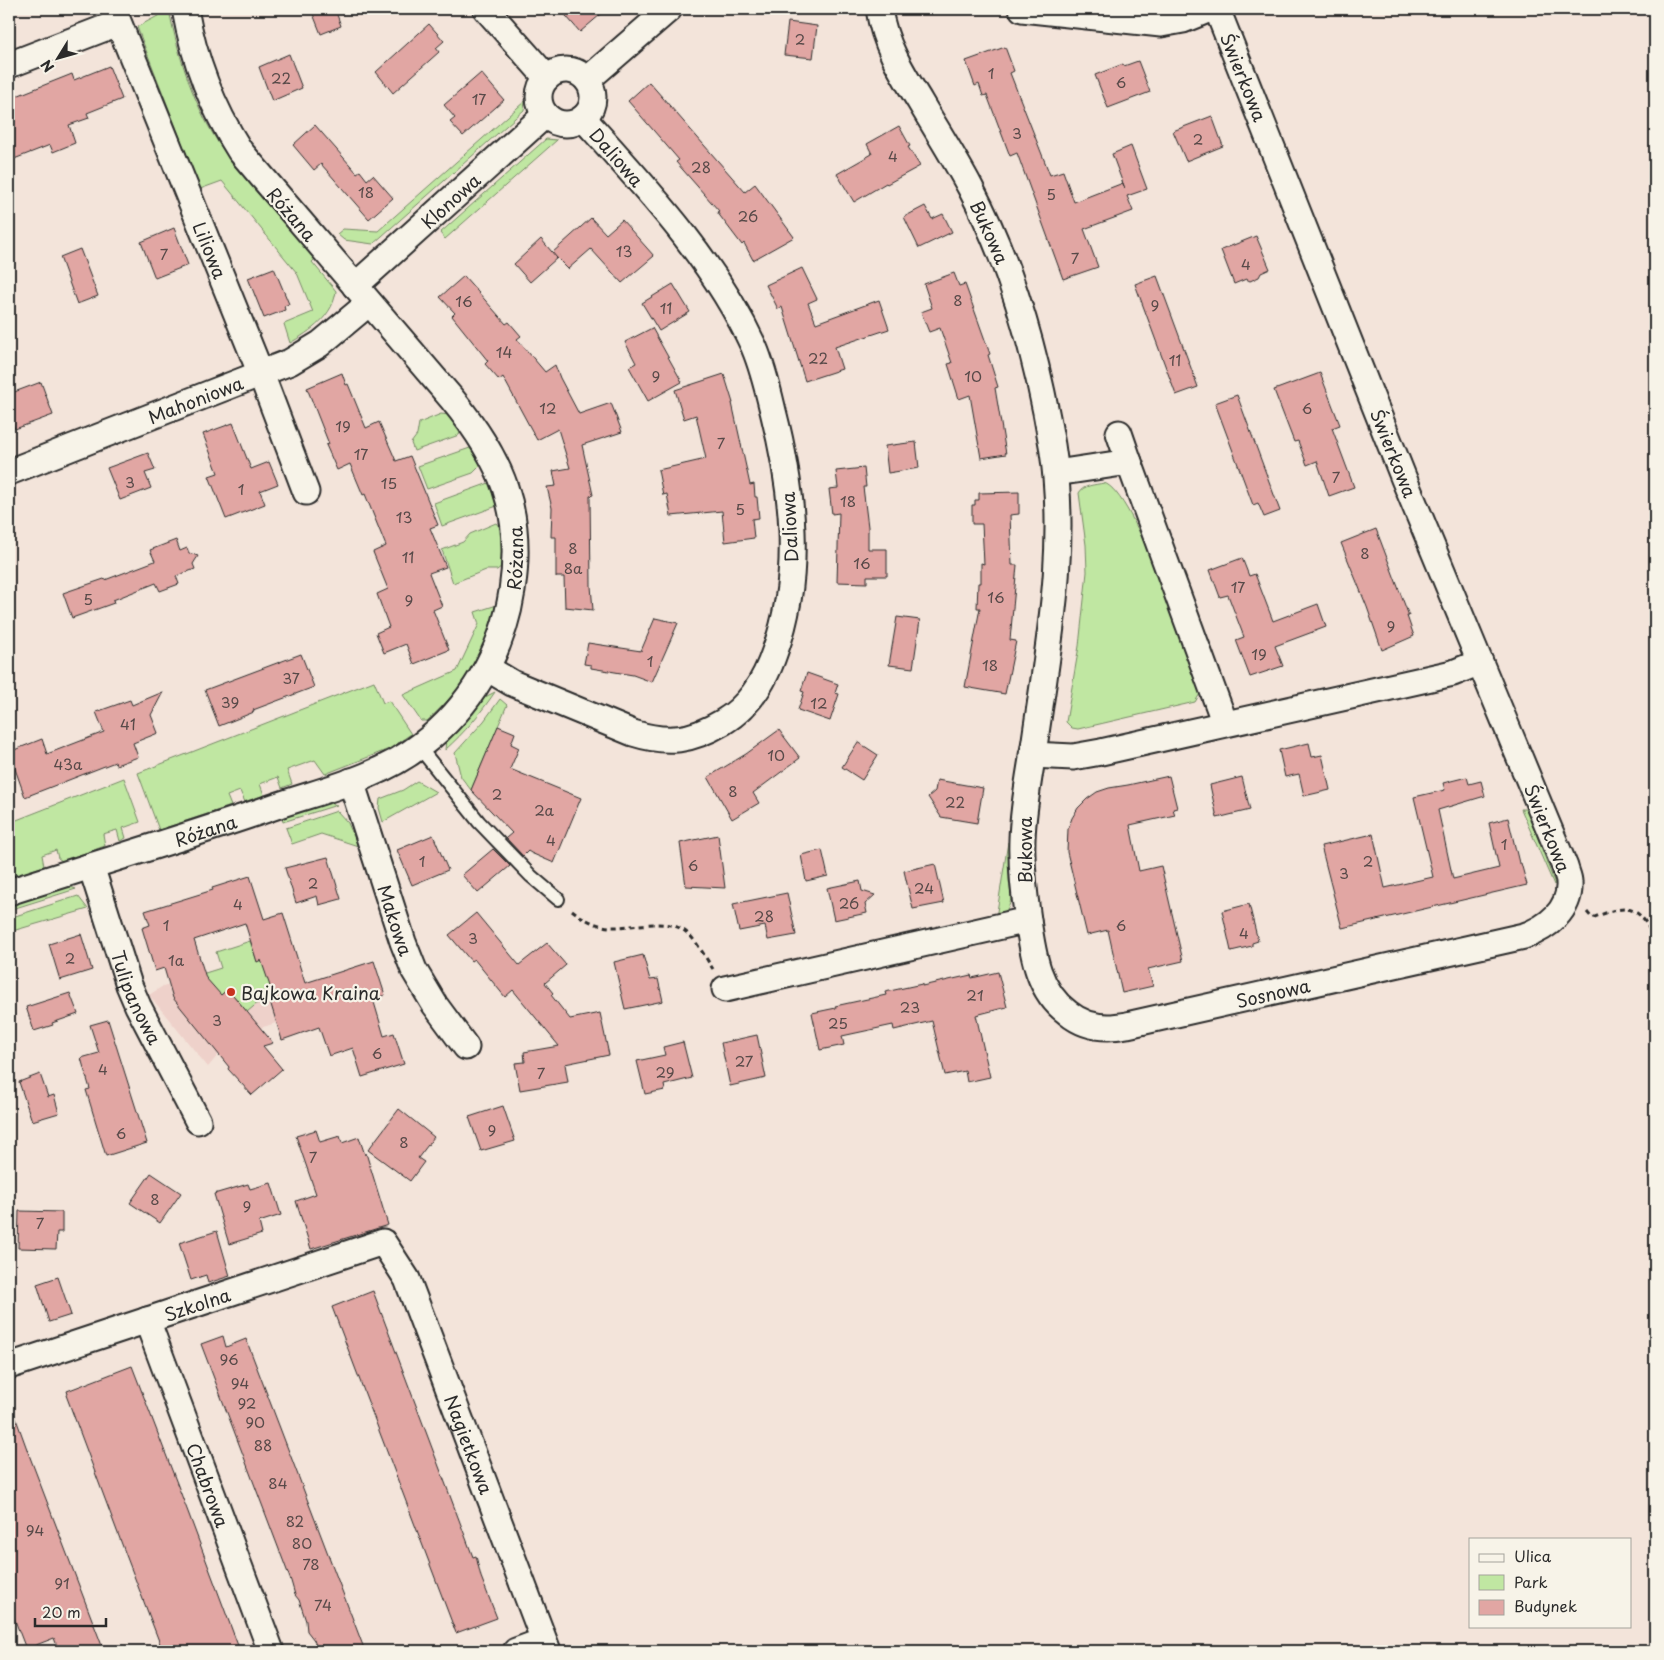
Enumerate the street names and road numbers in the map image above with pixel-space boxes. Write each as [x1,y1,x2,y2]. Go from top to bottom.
street label: Świerkowa [1214,29,1274,126]
street label: Daliowa [584,122,651,193]
street label: Klonowa [414,166,486,234]
street label: Różana [261,181,324,247]
street label: Bukowa [964,196,1016,269]
street label: Liliowa [187,217,235,283]
street label: Mahoniowa [144,368,247,430]
street label: Świerkowa [1364,405,1424,502]
street label: Daliowa [774,490,804,563]
street label: Różana [499,524,529,592]
street label: Świerkowa [1518,780,1578,877]
street label: Różana [171,807,241,852]
street label: Bukowa [1011,816,1038,883]
street label: Makowa [372,881,421,960]
street label: Tulipanowa [105,947,169,1049]
street label: Sosnowa [1233,971,1313,1014]
street label: Szkolna [160,1280,234,1327]
street label: Nagietkowa [439,1391,501,1499]
street label: Chabrowa [181,1439,237,1532]

